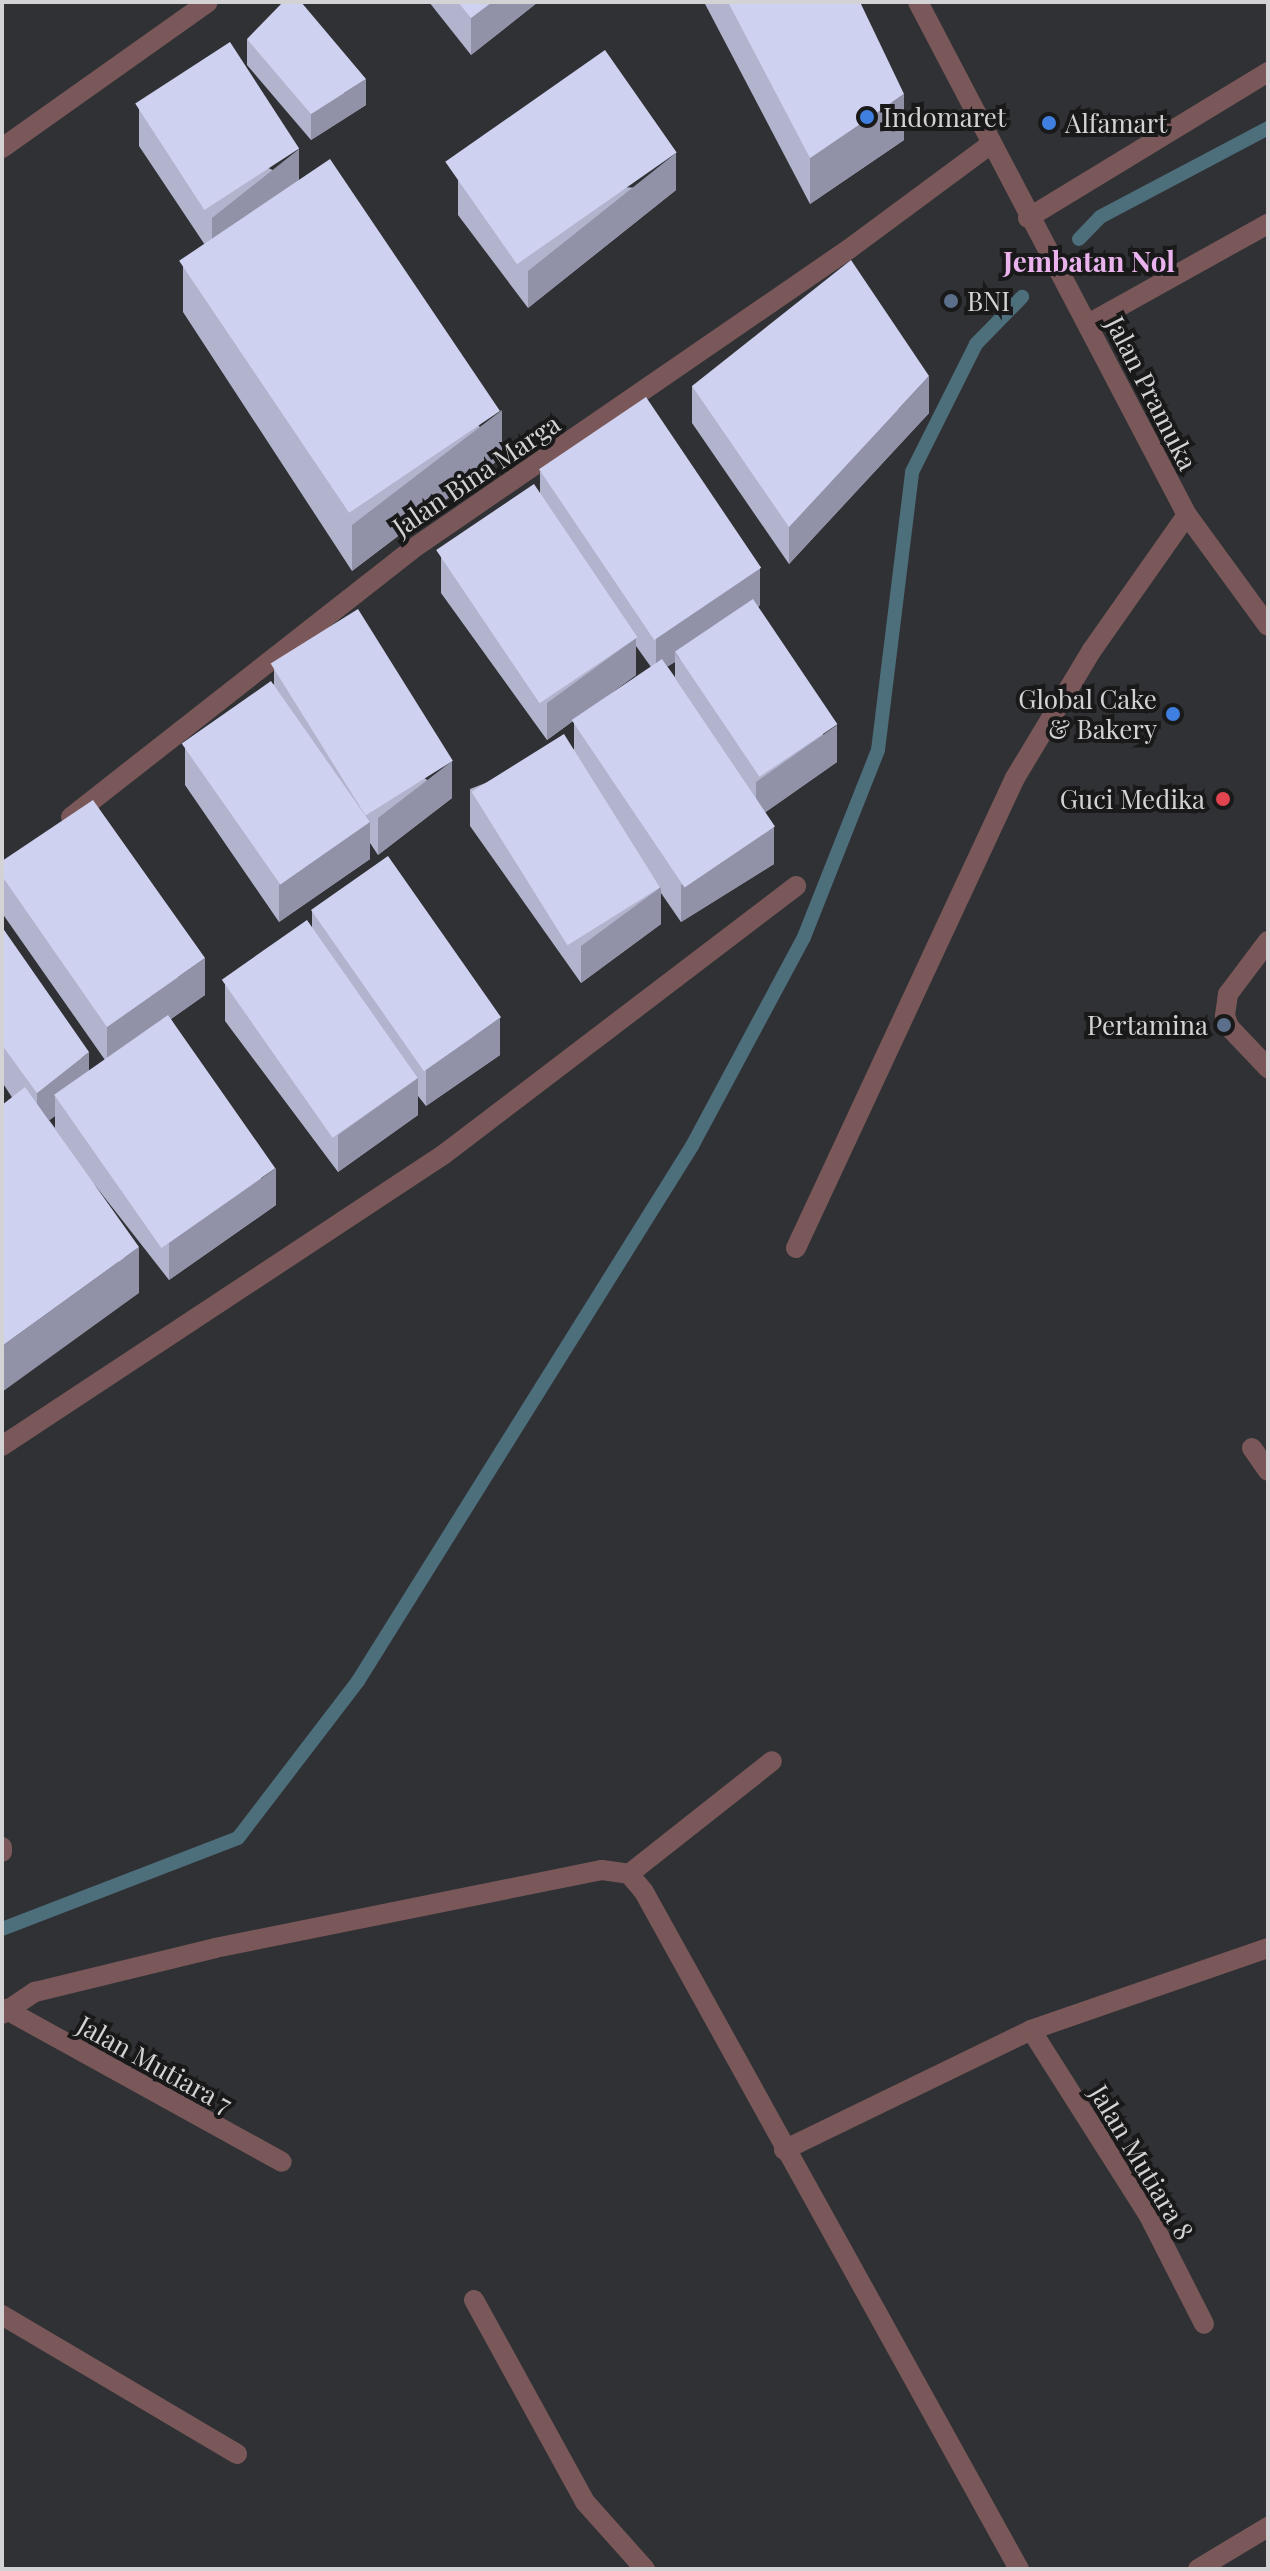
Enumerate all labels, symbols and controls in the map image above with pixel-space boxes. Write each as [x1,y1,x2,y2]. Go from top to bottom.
place label: Indomaret [883,101,1006,133]
place label: Alfamart [1065,107,1167,139]
marker: Indomaret [858,108,876,126]
marker: Alfamart [1040,114,1058,132]
district label: Jembatan Nol [1003,244,1175,278]
place label: BNI [967,285,1010,317]
marker: BNI [942,292,960,310]
street label: Jalan Pramuka [1100,311,1204,475]
street label: Jalan Bina Marga [386,407,566,543]
place label: Global Cake & Bakery [1018,683,1157,744]
marker: Global Cake & Bakery [1164,705,1182,723]
place label: Guci Medika [1060,783,1205,815]
marker: Guci Medika [1212,788,1234,810]
place label: Pertamina [1087,1009,1208,1041]
marker: Pertamina [1215,1016,1233,1034]
street label: Jalan Mutiara 7 [72,2009,238,2119]
street label: Jalan Mutiara 8 [1084,2079,1200,2245]

